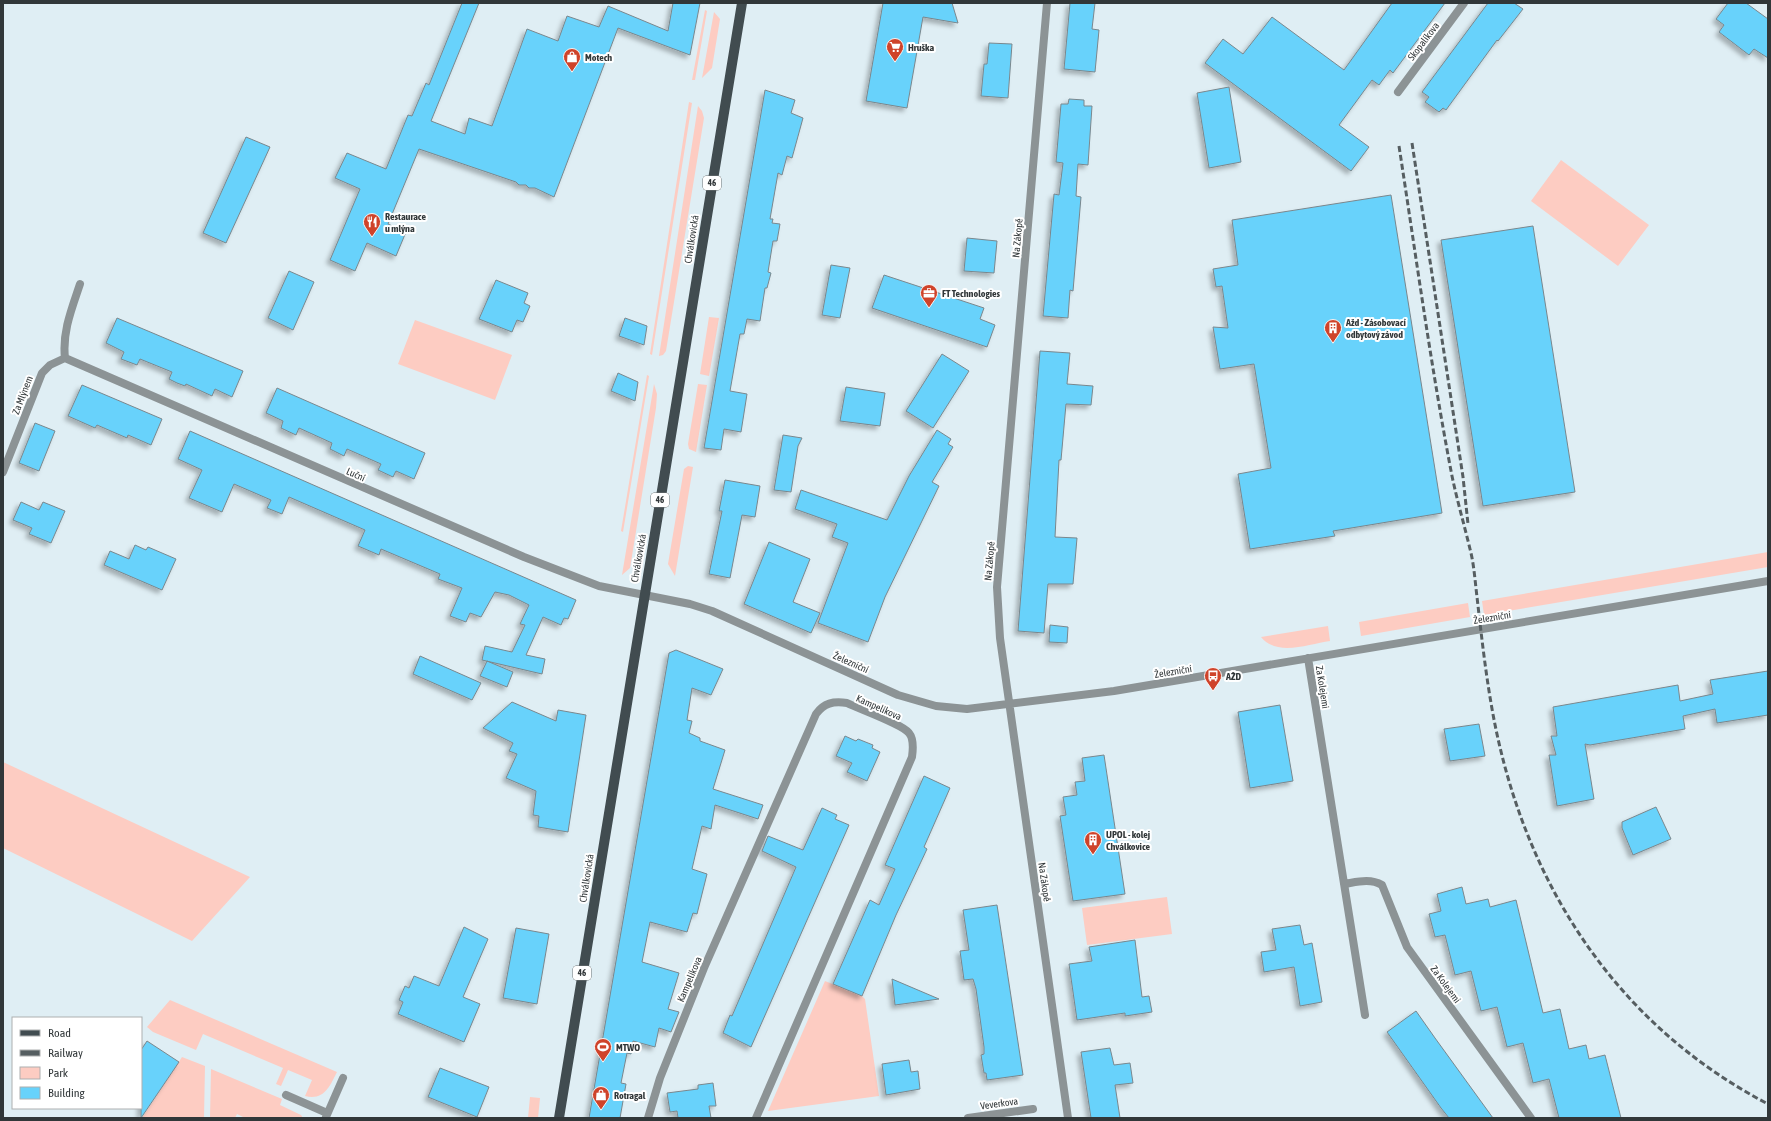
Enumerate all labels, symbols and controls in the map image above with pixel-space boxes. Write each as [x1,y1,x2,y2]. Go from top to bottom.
street label: Skopalíkova [1405,20,1442,63]
supermarket icon: Hruška [885,37,905,62]
place label: Hruška [908,42,935,53]
shop icon: Motech [562,47,582,72]
place label: Motech [585,52,612,63]
road number: 46 [703,176,721,190]
place label: Restaurace u mlýna [385,211,427,234]
restaurant icon: Restaurace u mlýna [362,212,382,237]
street label: Chválkovická [682,214,701,264]
street label: Na Zákopě [1010,218,1025,258]
office icon: FT Technologies [919,283,939,308]
place label: FT Technologies [942,288,1001,299]
place label: Ažd - Zásobovací odbytový závod [1345,317,1406,340]
building icon: Ažd - Zásobovací odbytový závod [1323,318,1343,343]
street label: Za Mlýnem [10,374,35,416]
street label: Luční [345,465,368,484]
road number: 46 [651,493,669,507]
street label: Chválkovická [629,533,648,583]
street label: Na Zákopě [982,541,997,581]
street label: Železniční [1473,609,1512,626]
street label: Železniční [831,650,871,675]
street label: Železniční [1154,663,1193,680]
street label: Za Kolejemi [1314,665,1331,709]
bus stop icon: AŽD [1203,666,1223,691]
place label: AŽD [1225,671,1241,682]
street label: Kampelíkova [855,693,903,722]
place label: UPOL - kolej Chválkovice [1106,829,1151,852]
building icon: UPOL - kolej Chválkovice [1083,830,1103,855]
street label: Chválkovická [577,853,596,903]
street label: Na Zákopě [1036,862,1053,903]
street label: Kampelíkova [675,955,704,1004]
street label: Za Kolejemi [1428,964,1463,1005]
road number: 46 [573,966,591,980]
legend [12,1017,142,1109]
text: Road [48,1026,71,1040]
sports icon: MTWO [593,1037,613,1062]
place label: MTWO [616,1042,640,1053]
text: Railway [48,1046,83,1060]
text: Park [48,1066,69,1080]
shop icon: Rotragal [591,1085,611,1110]
text: Building [48,1086,86,1100]
place label: Rotragal [614,1090,646,1101]
street label: Veverkova [979,1095,1019,1112]

